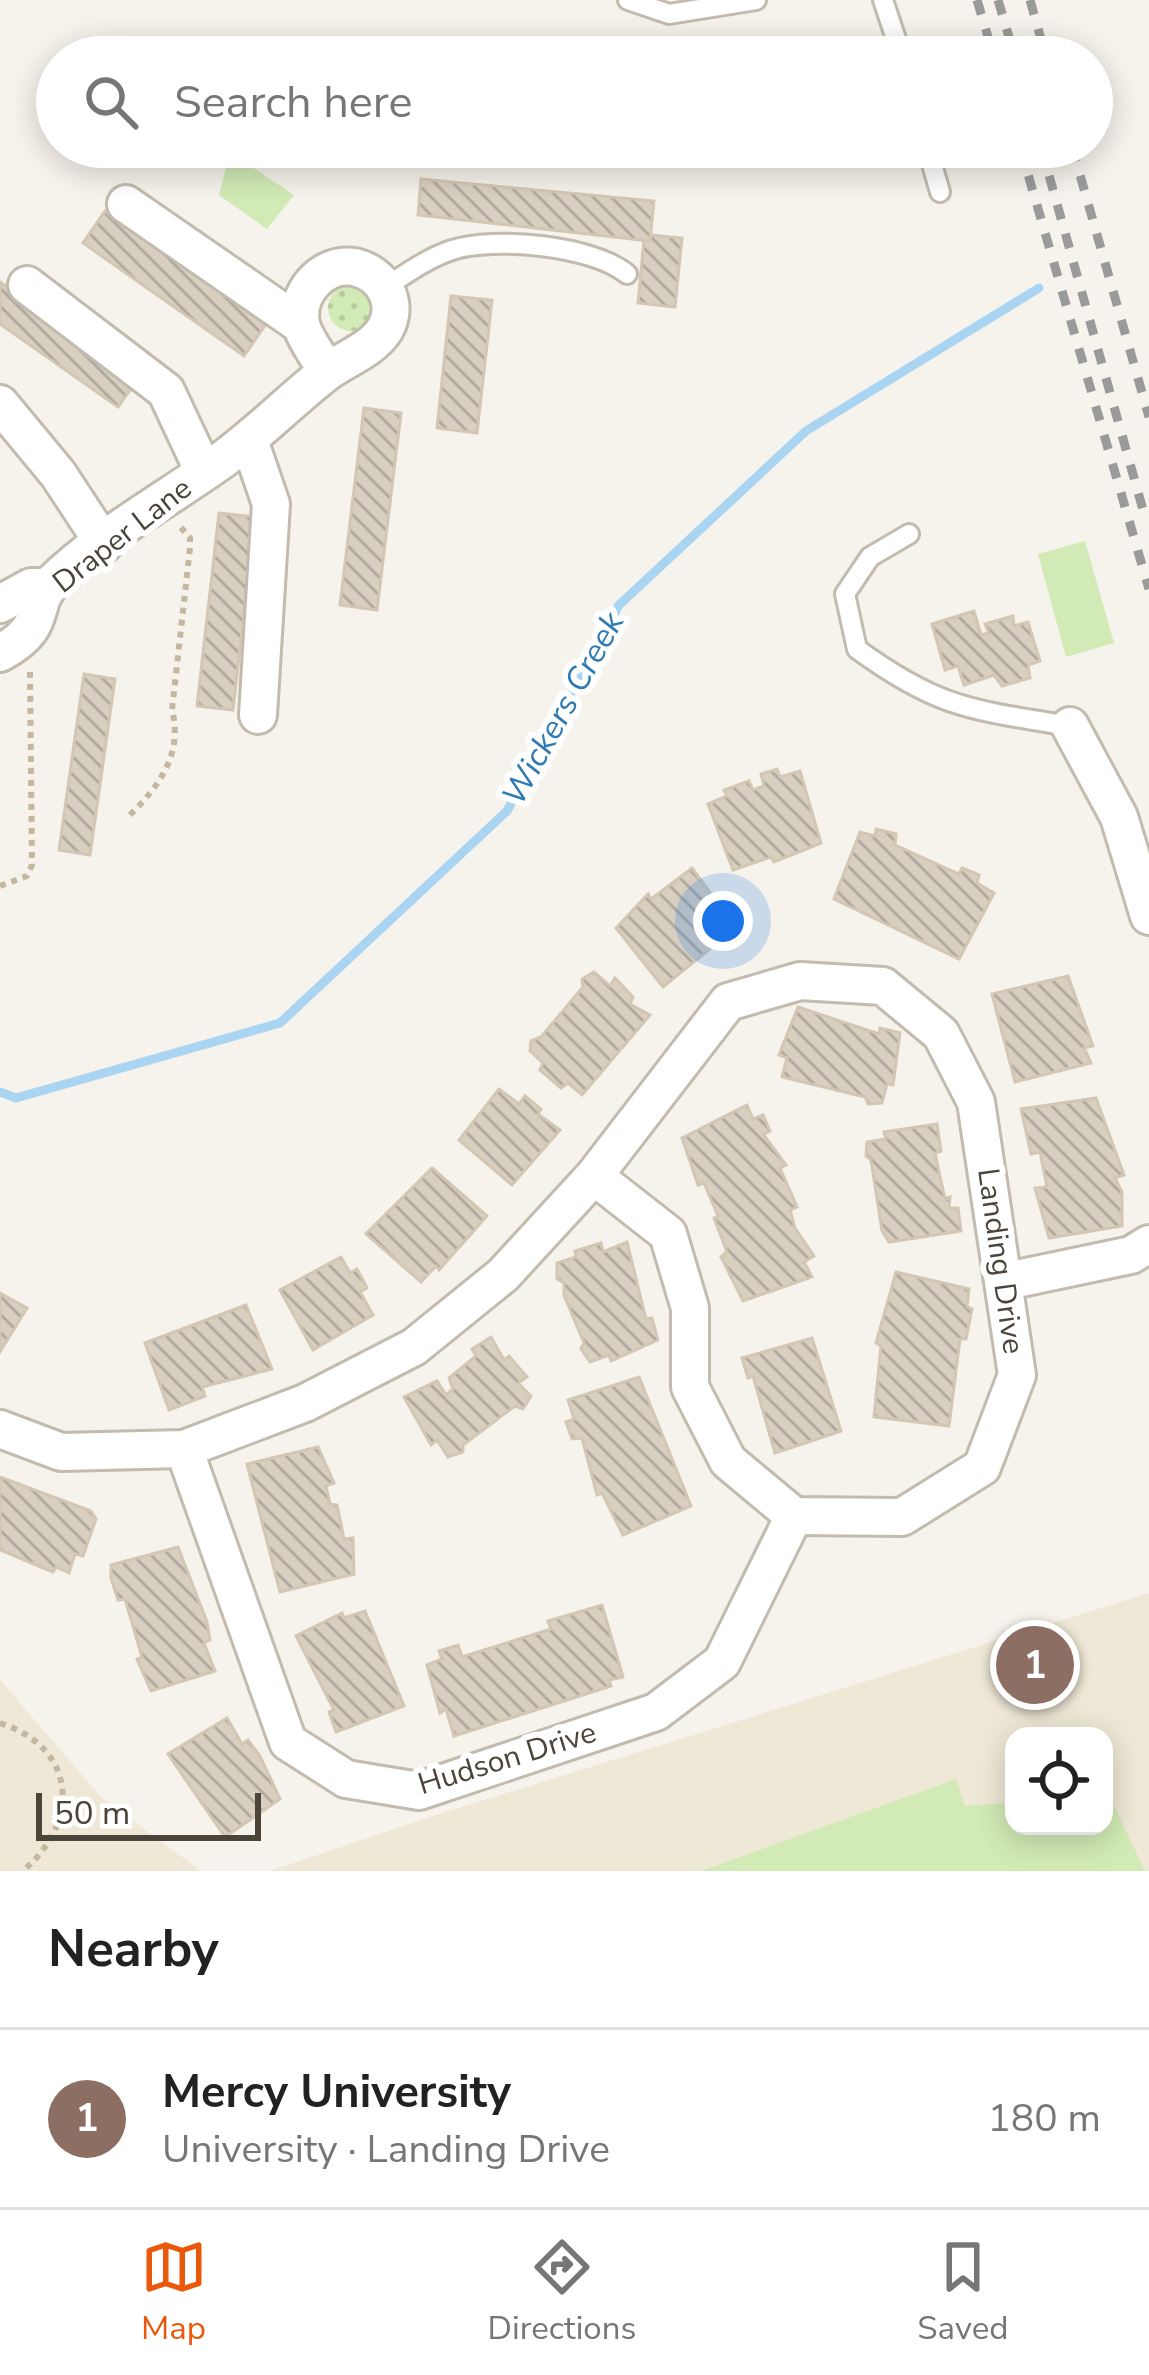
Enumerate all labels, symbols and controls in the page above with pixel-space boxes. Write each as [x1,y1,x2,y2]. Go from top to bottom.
search box [36,36,1113,168]
icon: search [78,69,144,135]
text: Search here [174,72,413,133]
street label: Draper Lane [44,468,200,603]
water label: Wickers Creek [492,603,636,813]
your location [693,891,753,951]
street label: Landing Drive [967,1166,1034,1357]
pin: 1 [996,1620,1074,1710]
street label: Hudson Drive [413,1712,601,1805]
map controls [1005,1727,1113,1835]
button: locate [1005,1727,1113,1835]
scale bar [36,1787,261,1840]
text: 50 m [54,1791,130,1836]
text: Nearby [48,1914,219,1984]
text: Mercy University [162,2062,511,2123]
text: 1 [75,2092,99,2145]
text: 180 m [987,2092,1101,2145]
text: University · Landing Drive [162,2123,610,2176]
tab: Map [141,2234,207,2351]
tab: Directions [488,2234,636,2351]
tab: Saved [917,2234,1008,2351]

